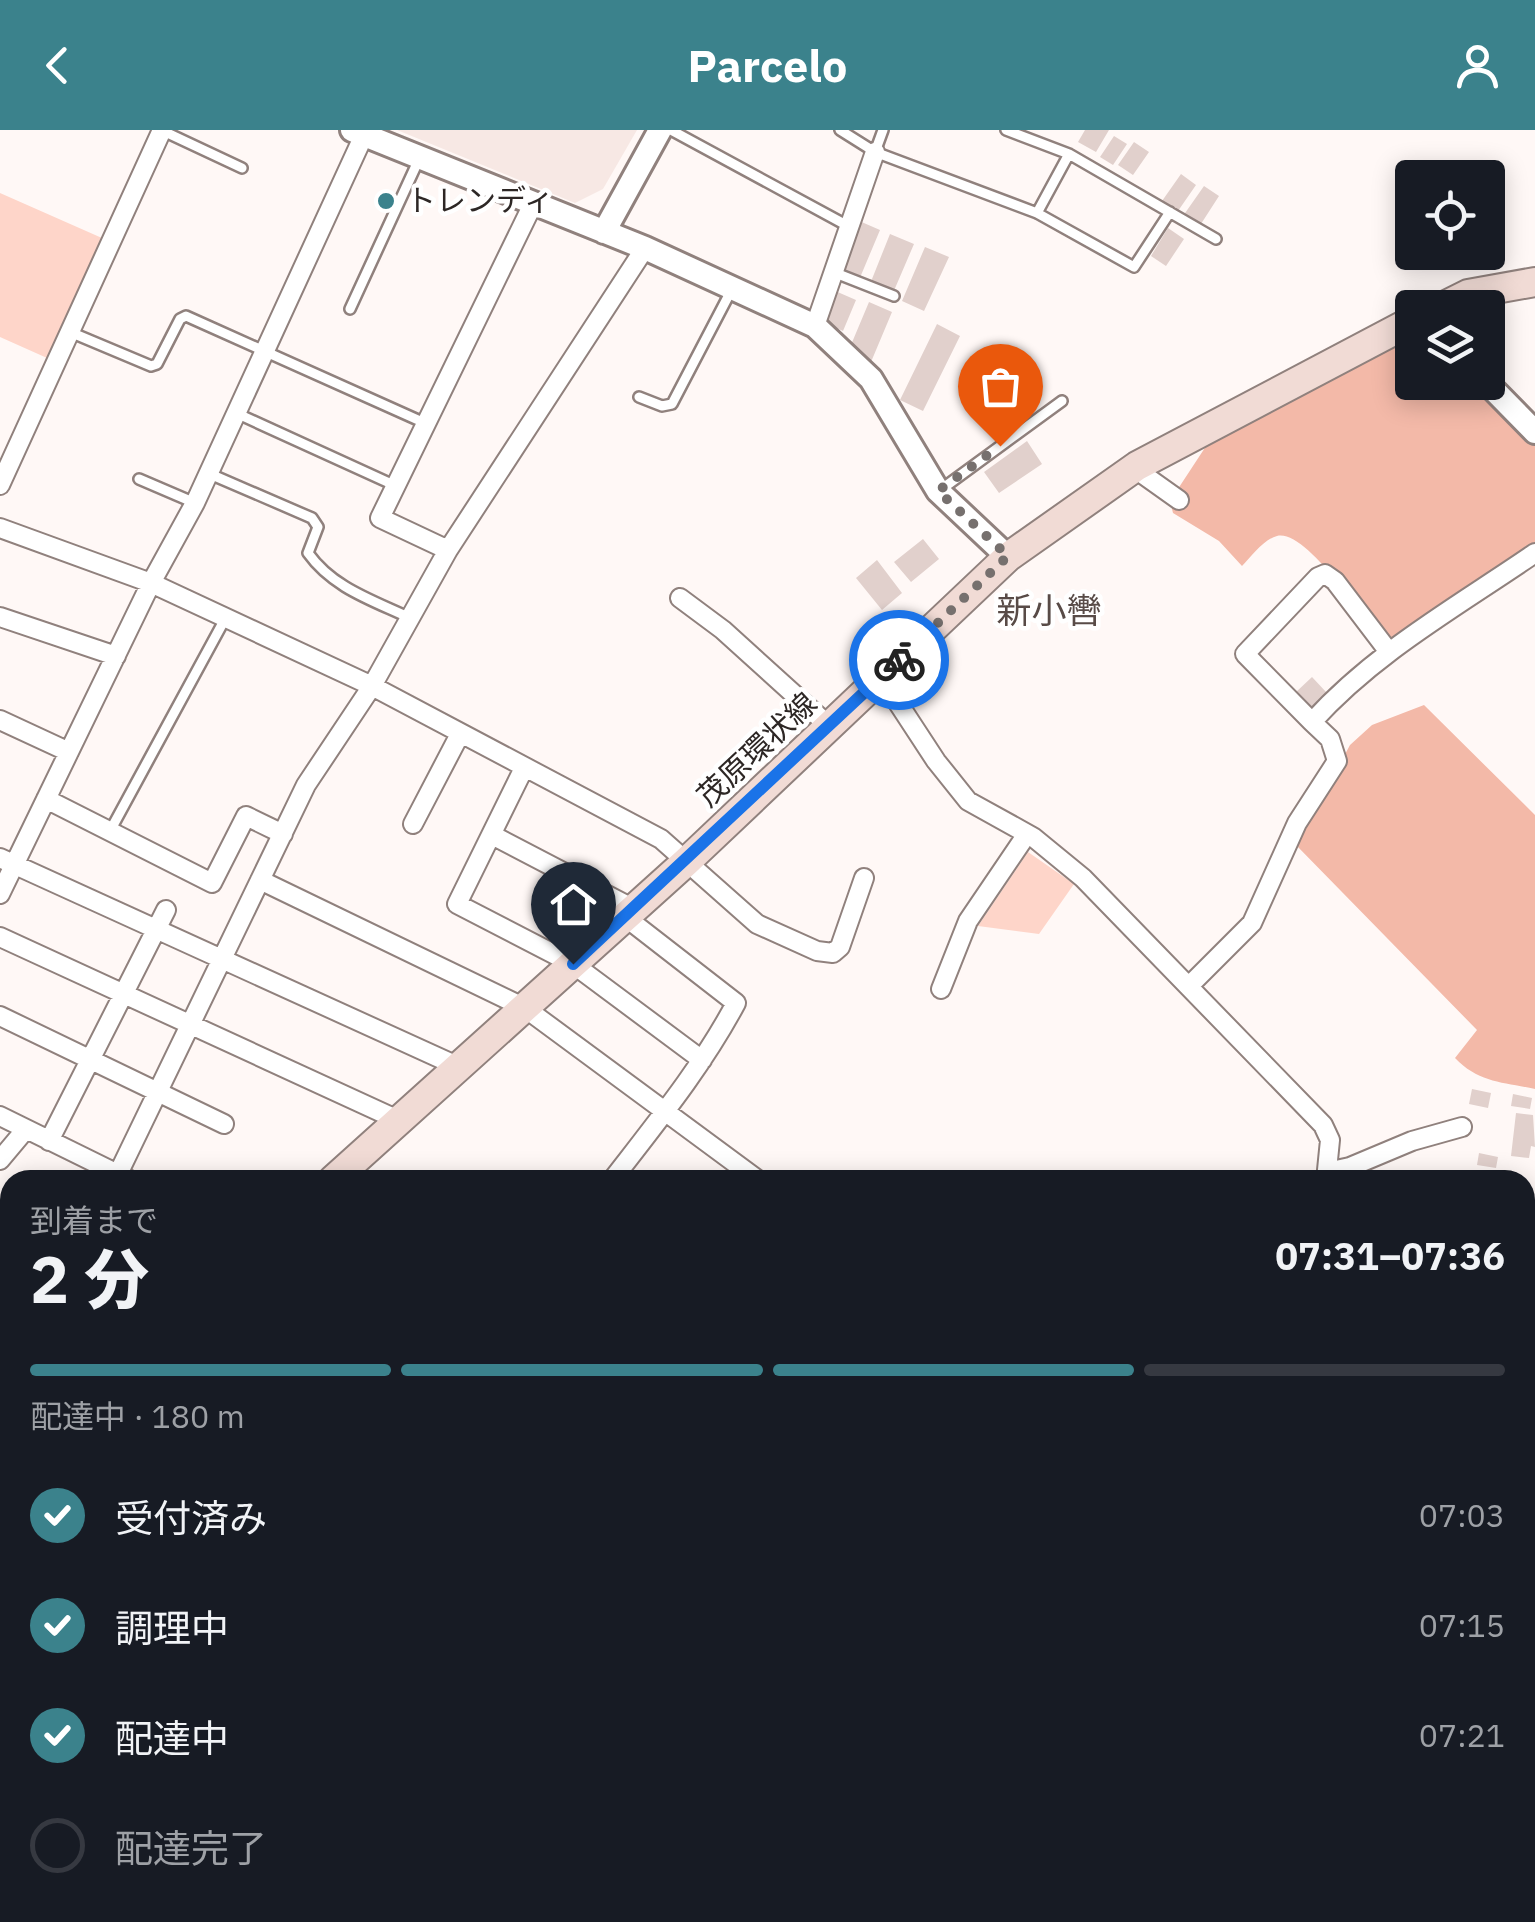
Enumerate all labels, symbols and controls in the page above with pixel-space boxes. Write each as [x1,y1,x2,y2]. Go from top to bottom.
text: Parcelo [688,36,847,94]
icon: back [30,38,85,93]
icon: person [1450,38,1505,93]
map controls [1395,160,1505,400]
button: locate [1395,160,1505,270]
place label: トレンディ [406,180,554,219]
marker: トレンディ [375,190,397,212]
button: layers [1395,290,1505,400]
pin [958,344,1043,447]
icon: bag [973,359,1028,414]
district label: 新小轡 [996,587,1102,633]
courier [849,610,949,710]
icon: bike [872,633,927,688]
street label: 茂原環状線 [688,683,824,814]
pin [531,862,616,965]
icon: home [546,877,601,932]
text: 到着まで [30,1199,158,1241]
text: 07:31–07:36 [1275,1231,1505,1280]
text: 2 分 [30,1236,149,1321]
text: 配達中 · 180 m [30,1395,245,1437]
icon: check [30,1488,85,1543]
text: 受付済み [115,1493,267,1542]
text: 07:03 [1419,1494,1505,1536]
icon: check [30,1598,85,1653]
text: 調理中 [115,1603,229,1652]
text: 07:15 [1419,1604,1505,1646]
icon: check [30,1708,85,1763]
text: 配達中 [115,1713,229,1762]
text: 07:21 [1419,1714,1505,1756]
text: 配達完了 [115,1823,267,1872]

